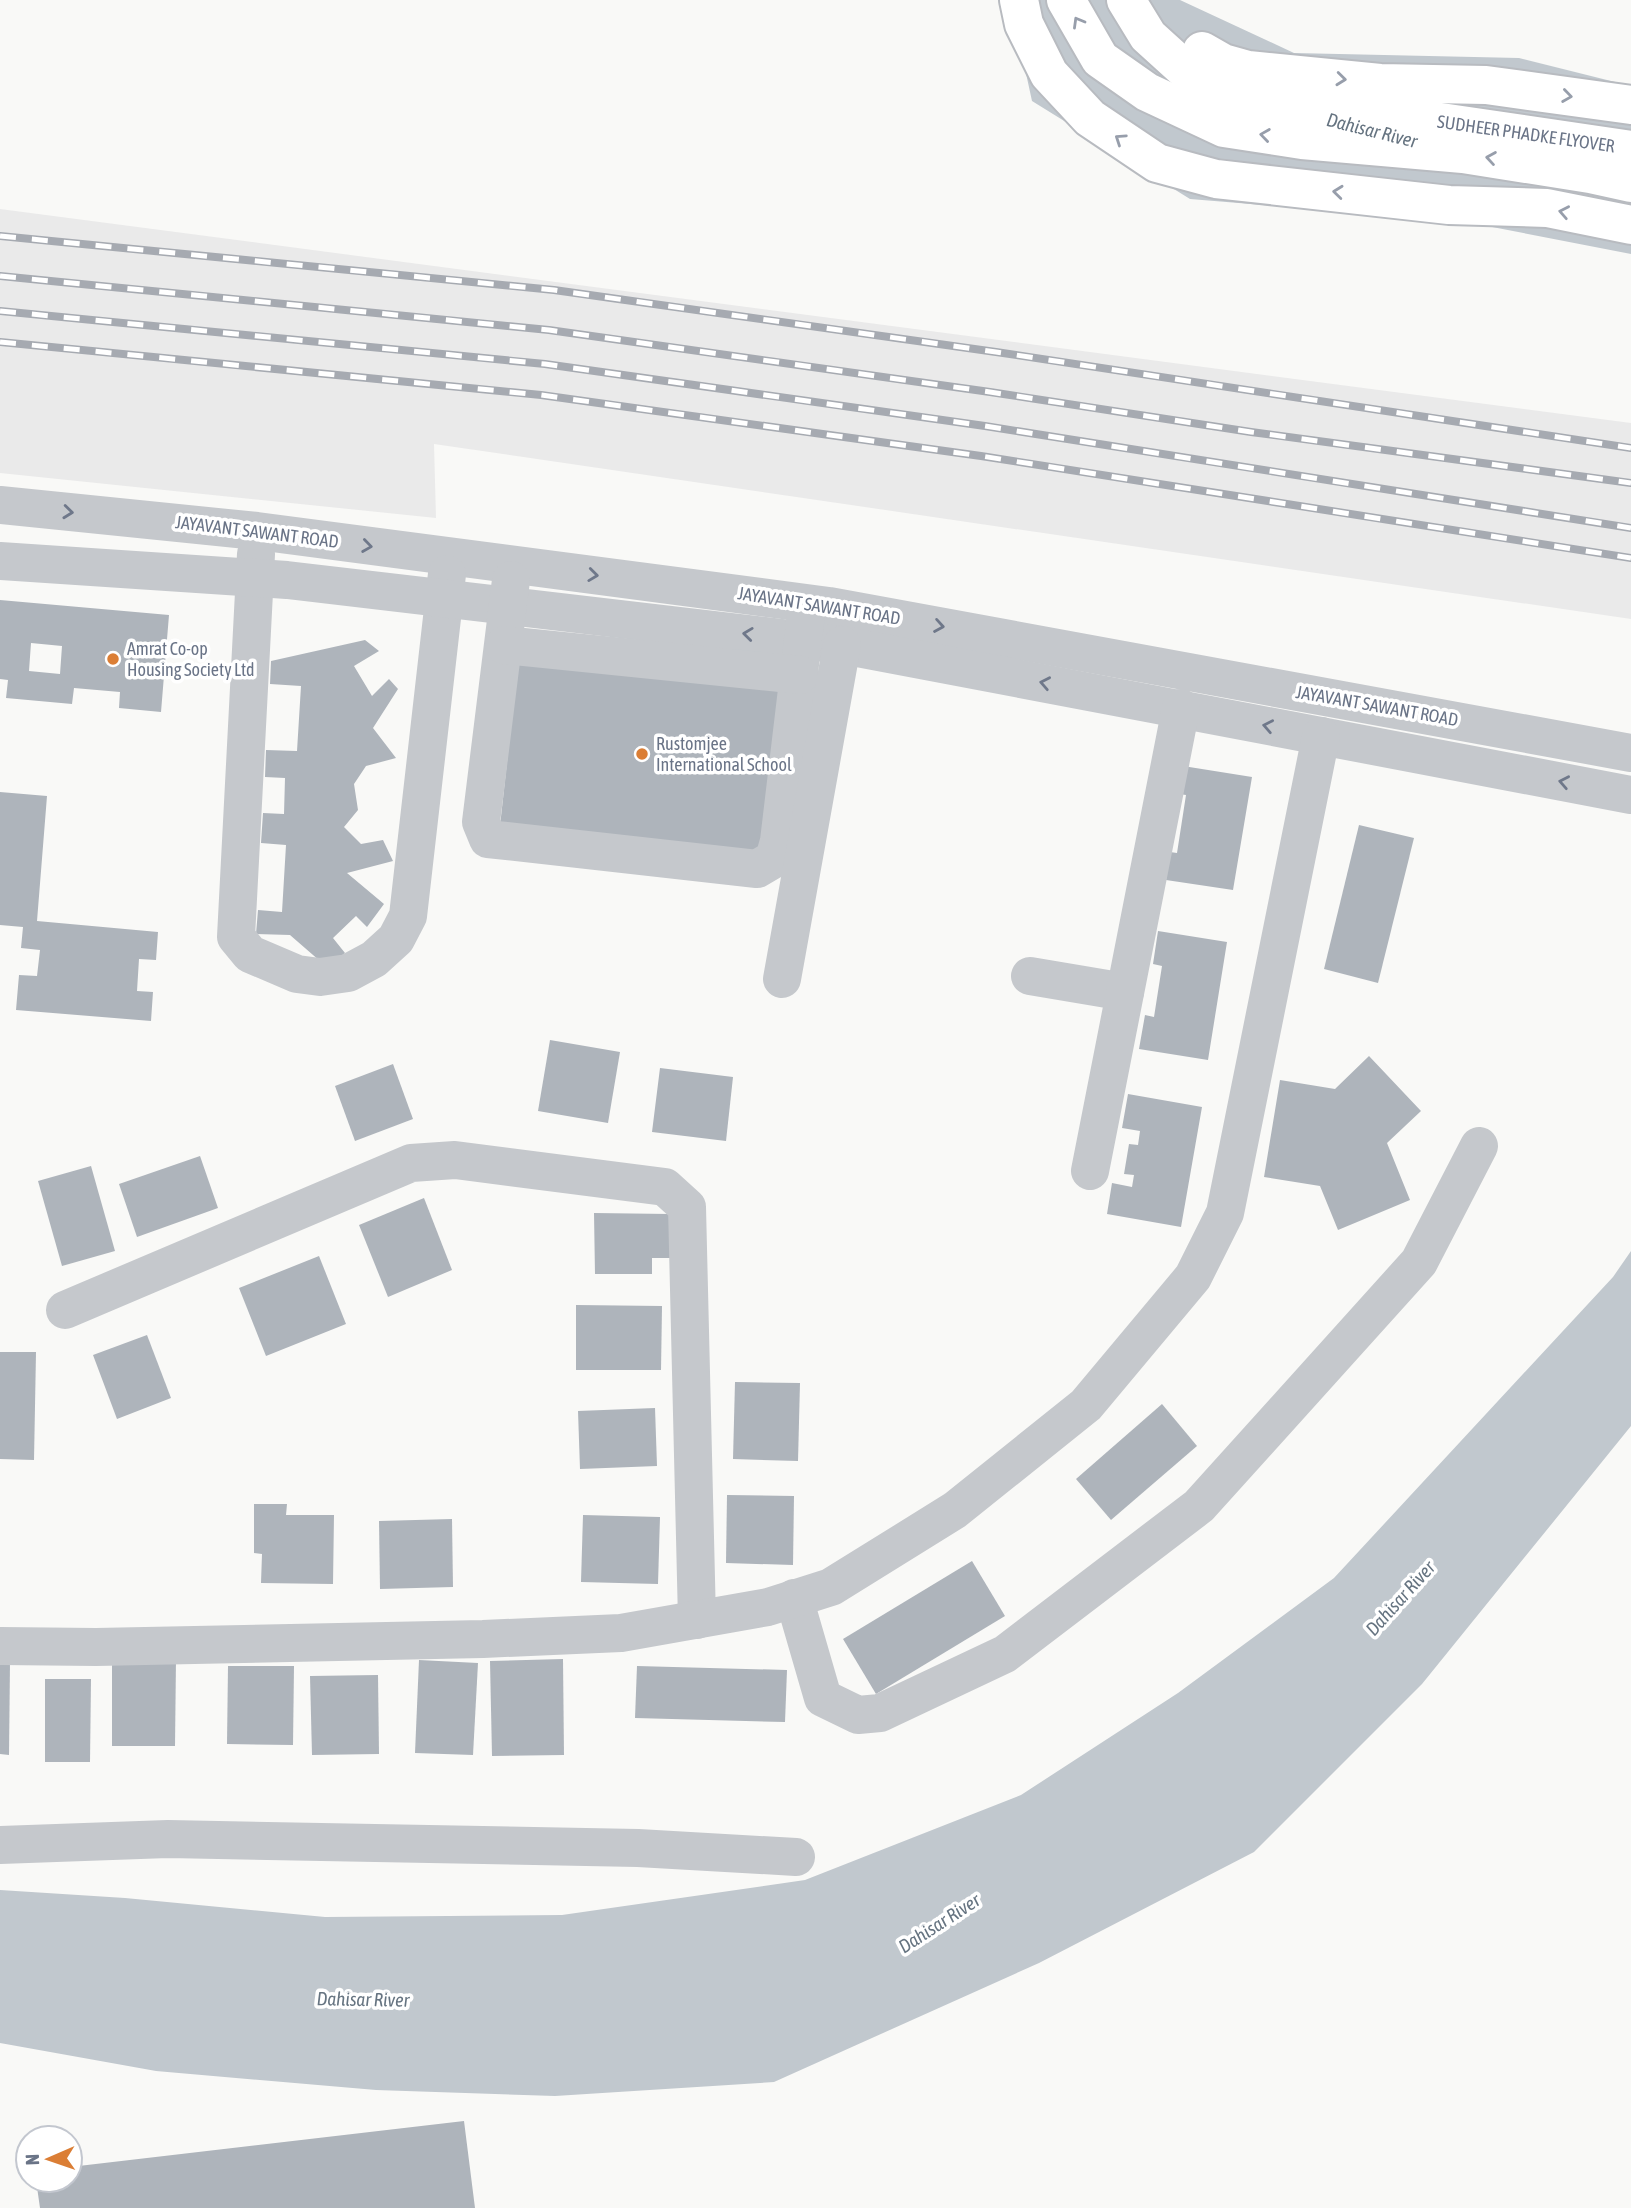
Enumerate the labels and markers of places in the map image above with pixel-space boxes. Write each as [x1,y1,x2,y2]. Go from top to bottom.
place label: Amrat Co-op Housing Society Ltd [127,638,255,680]
marker: Amrat Co-op Housing Society Ltd [105,651,121,667]
place label: Rustomjee International School [656,733,792,775]
marker: Rustomjee International School [634,746,650,762]

